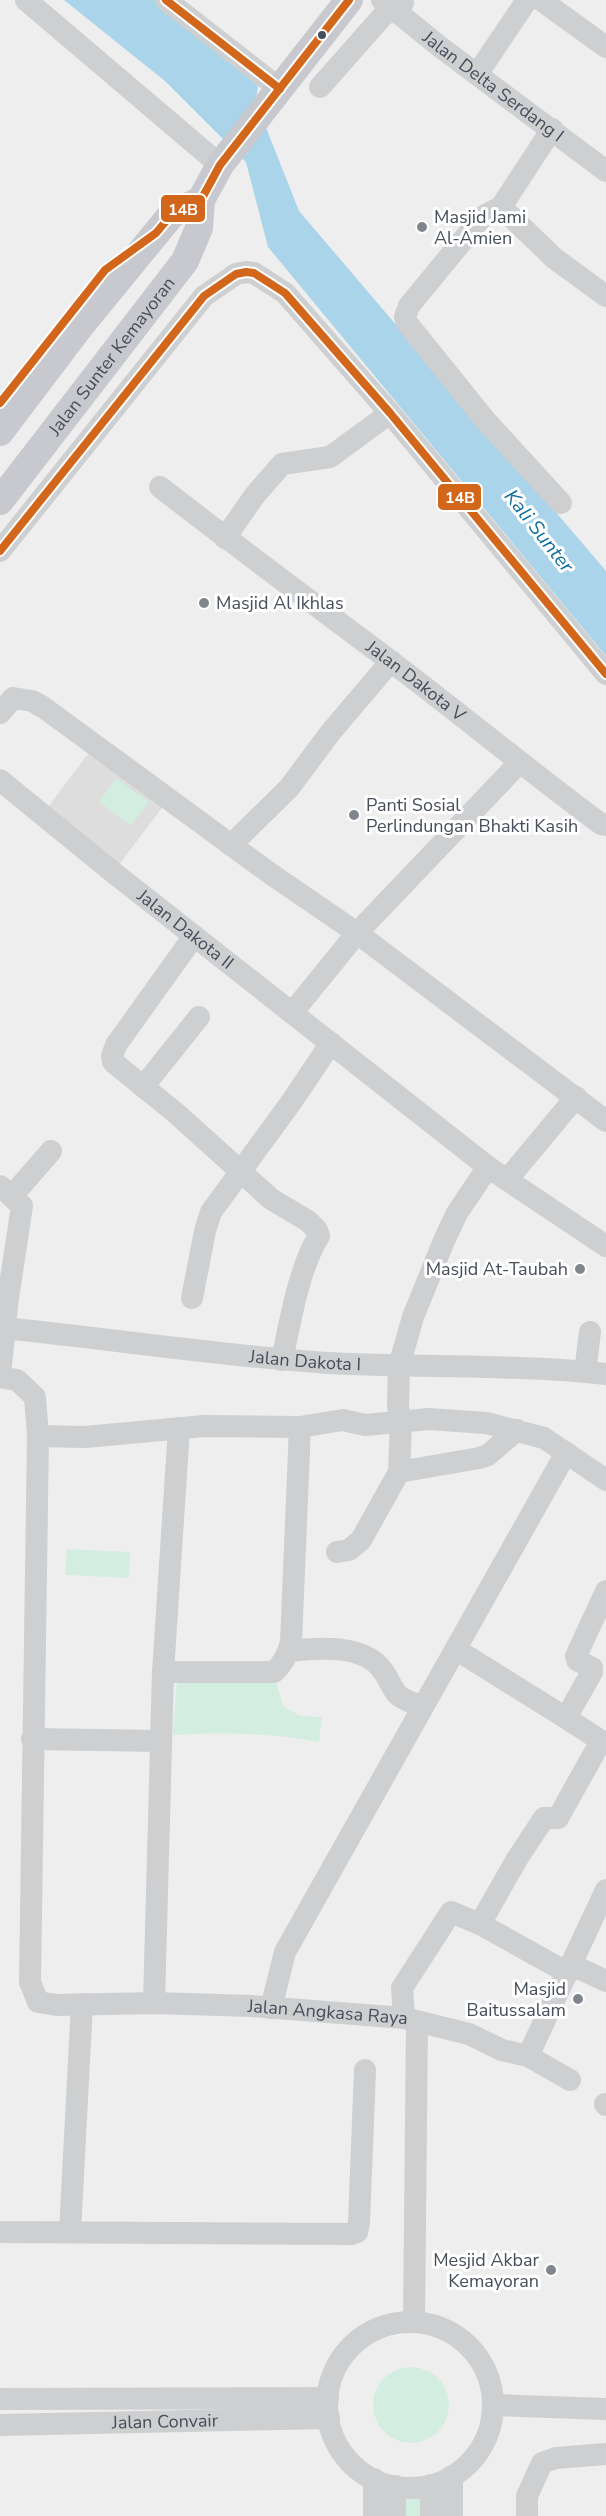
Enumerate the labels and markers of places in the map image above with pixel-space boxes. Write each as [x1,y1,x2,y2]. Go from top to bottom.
unlabelled marker [316,29,328,41]
place label: Masjid Jami Al-Amien [434,205,526,250]
marker: Masjid Jami Al-Amien [415,220,429,234]
place label: Masjid Al Ikhlas [216,591,344,615]
marker: Masjid Al Ikhlas [197,596,211,610]
place label: Panti Sosial Perlindungan Bhakti Kasih [366,793,578,838]
marker: Panti Sosial Perlindungan Bhakti Kasih [347,808,361,822]
place label: Masjid At-Taubah [426,1257,568,1281]
marker: Masjid At-Taubah [573,1262,587,1276]
place label: Masjid Baitussalam [467,1977,566,2022]
marker: Masjid Baitussalam [571,1992,585,2006]
place label: Mesjid Akbar Kemayoran [433,2248,540,2293]
marker: Mesjid Akbar Kemayoran [544,2263,558,2277]

